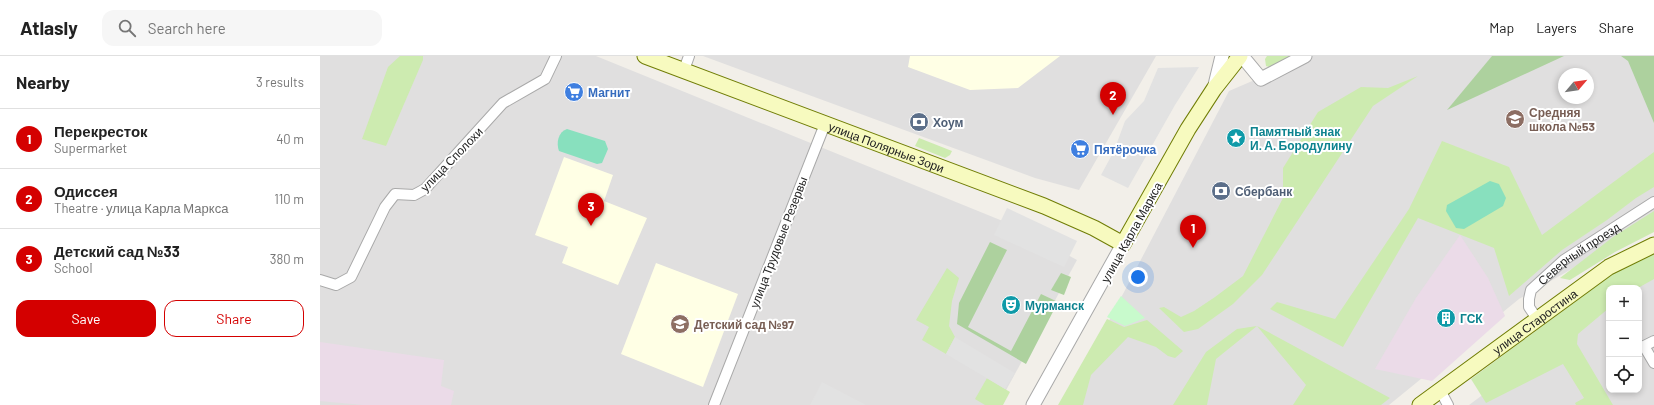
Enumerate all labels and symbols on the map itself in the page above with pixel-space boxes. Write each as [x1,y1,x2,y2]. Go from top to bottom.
north arrow [1558,68,1594,104]
supermarket icon: Магнит [563,81,585,103]
pin: 2 [1100,82,1126,115]
place label: Магнит [588,85,630,99]
place label: Средняя школа №53 [1529,105,1595,133]
school or university icon: Средняя школа №53 [1504,108,1526,130]
bank icon: Хоум [908,111,930,133]
place label: Хоум [933,115,964,130]
street label: улица Полярные Зори [826,119,946,175]
street label: улица Сполохи [417,124,486,195]
place label: Памятный знак И. А. Бородулину [1250,124,1353,153]
place icon: Памятный знак И. А. Бородулину [1225,127,1247,149]
supermarket icon: Пятёрочка [1069,138,1091,160]
place label: Пятёрочка [1094,142,1157,157]
street label: улица Трудовые Резервы [746,174,810,310]
street label: улица Карла Маркса [1098,179,1166,285]
bank icon: Сбербанк [1210,180,1232,202]
place label: Сбербанк [1235,184,1293,199]
pin: 3 [578,193,604,226]
pin: 1 [1180,215,1206,248]
street label: Северный проезд [1535,219,1623,288]
your location [1128,267,1148,287]
street label: улица Старостина [1490,286,1580,358]
theatre icon: Мурманск [1000,294,1022,316]
place label: Мурманск [1025,298,1085,313]
building icon: ГСК [1435,307,1457,329]
place label: ГСК [1460,311,1483,325]
school or university icon: Детский сад №97 [669,313,691,335]
place label: Детский сад №97 [694,317,794,332]

